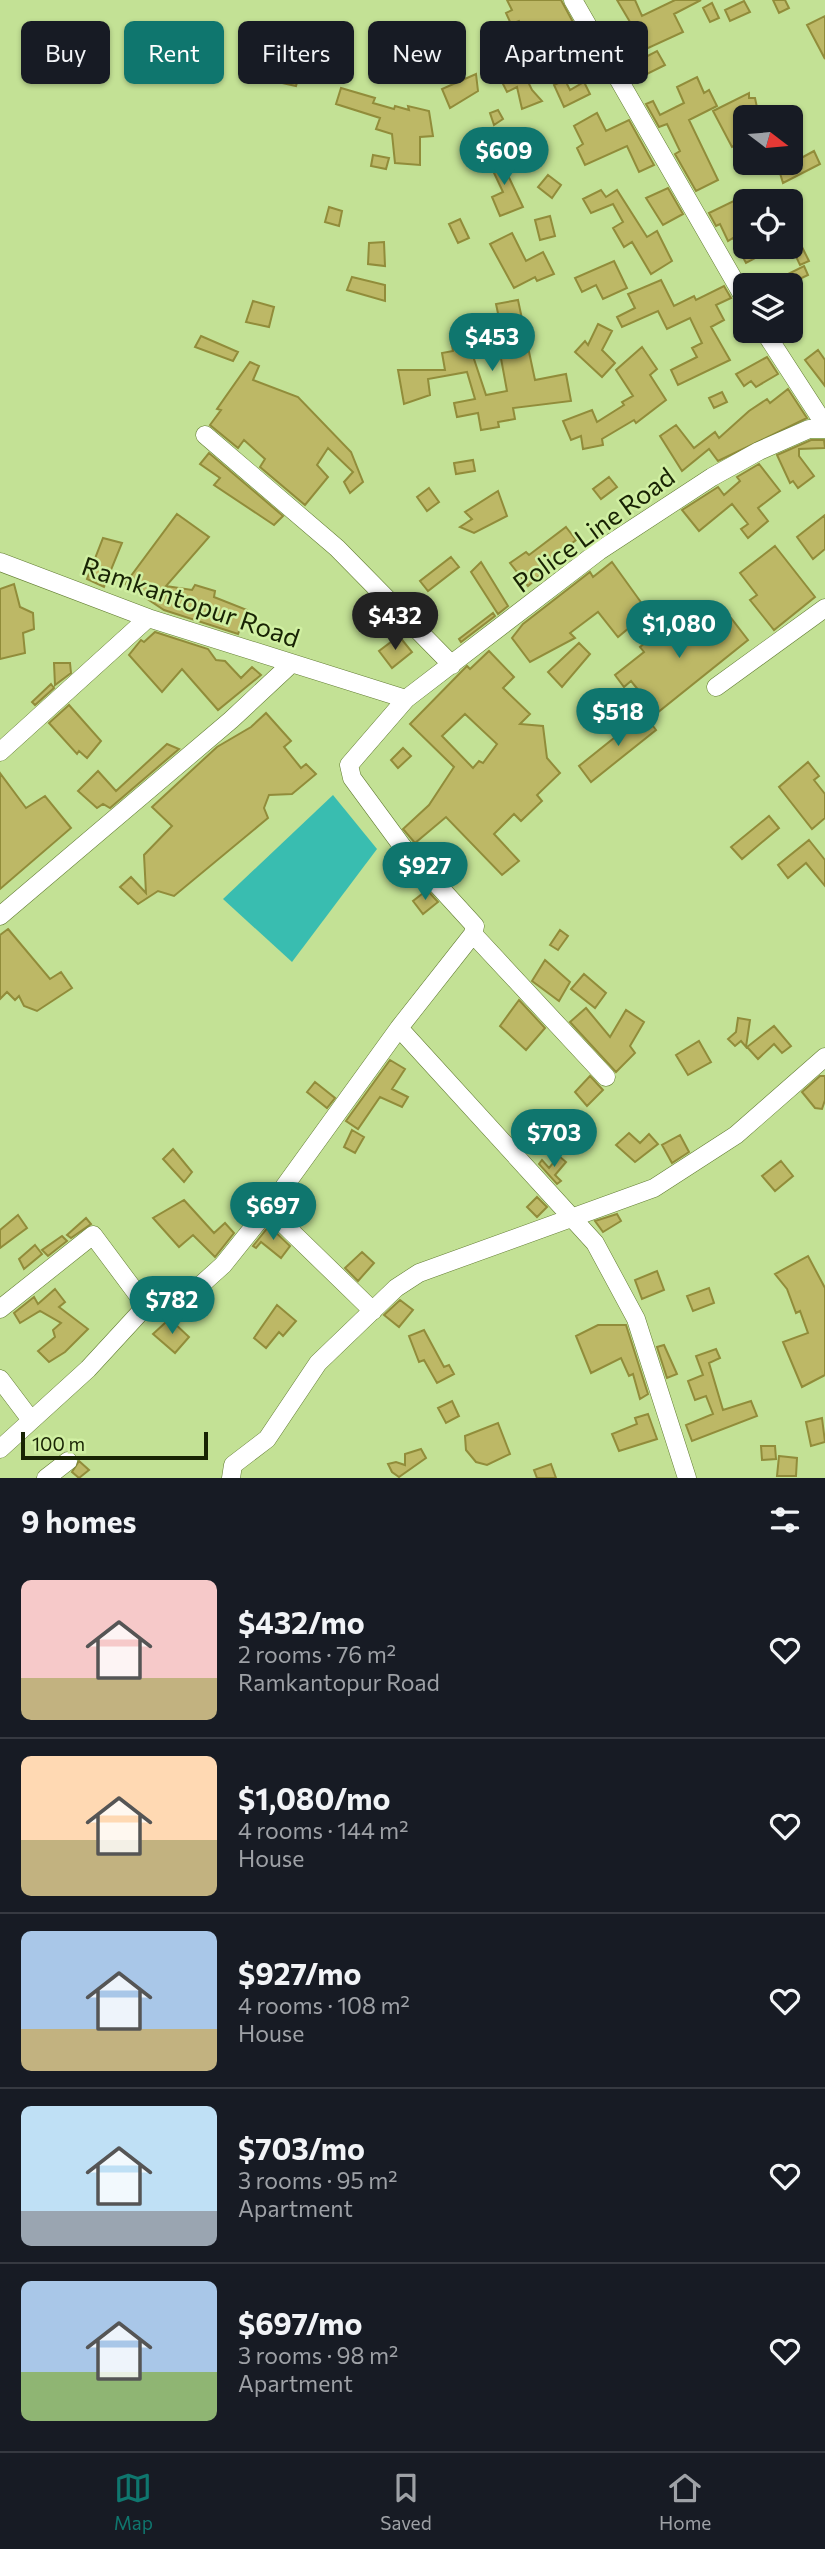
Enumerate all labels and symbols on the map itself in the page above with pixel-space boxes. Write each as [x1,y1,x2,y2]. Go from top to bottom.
north arrow [733,105,803,175]
pin: $609 [463,128,545,187]
pin: $453 [451,314,533,373]
street label: Police Line Road [506,460,680,598]
street label: Ramkantopur Road [78,549,304,653]
pin: $432 [354,592,436,652]
pin: $1,080 [622,600,736,660]
pin: $518 [577,688,659,748]
pin: $927 [384,842,466,902]
pin: $703 [513,1110,595,1169]
pin: $697 [232,1182,314,1242]
pin: $782 [131,1276,213,1336]
scale bar [21,1429,208,1461]

